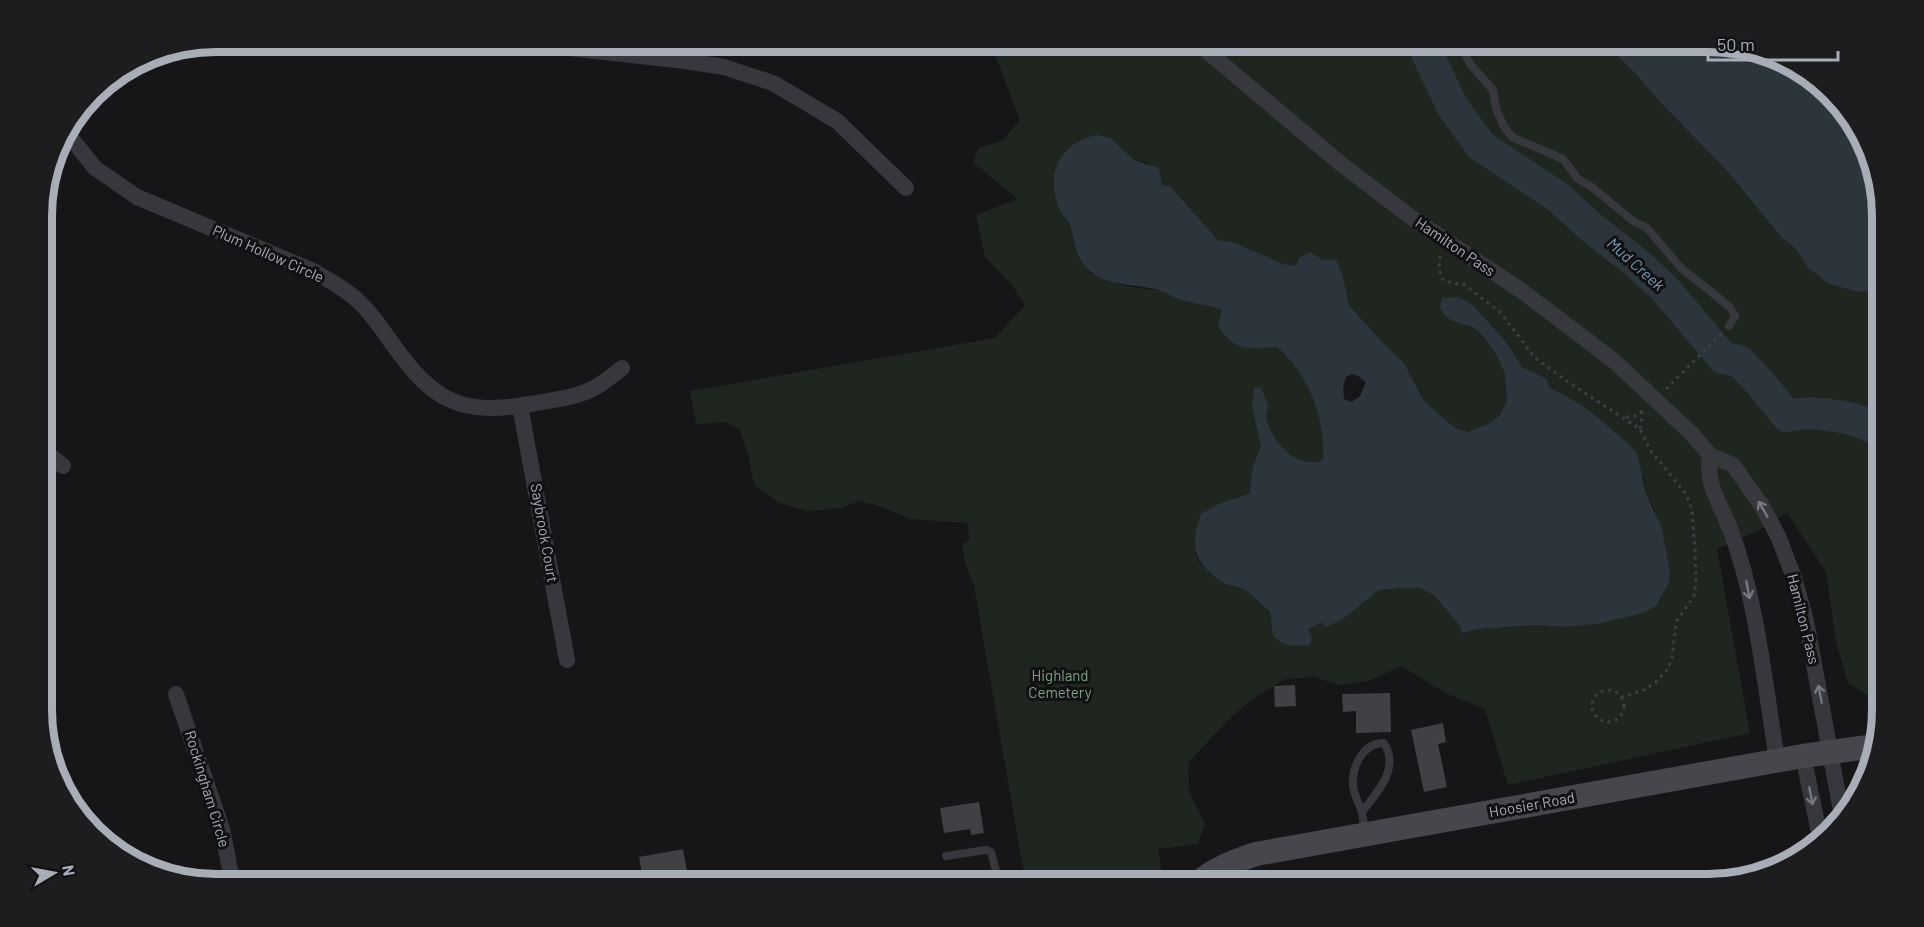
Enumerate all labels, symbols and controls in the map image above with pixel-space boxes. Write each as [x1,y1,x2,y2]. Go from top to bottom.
scale bar [1708,24,1838,62]
text: 50 m [1717,33,1755,55]
street label: Hamilton Pass [1412,213,1499,279]
street label: Plum Hollow Circle [210,220,327,286]
water label: Mud Creek [1604,233,1669,294]
street label: Saybrook Court [527,482,563,584]
one-way arrow [1756,501,1768,518]
street label: Hamilton Pass [1784,572,1824,666]
one-way arrow [1743,580,1754,600]
park label: Highland Cemetery [1028,666,1092,701]
one-way arrow [1814,685,1825,704]
street label: Rockingham Circle [182,728,234,849]
one-way arrow [1806,786,1817,805]
street label: Hoosier Road [1488,788,1576,820]
north arrow [24,843,84,903]
text: N [59,863,80,877]

